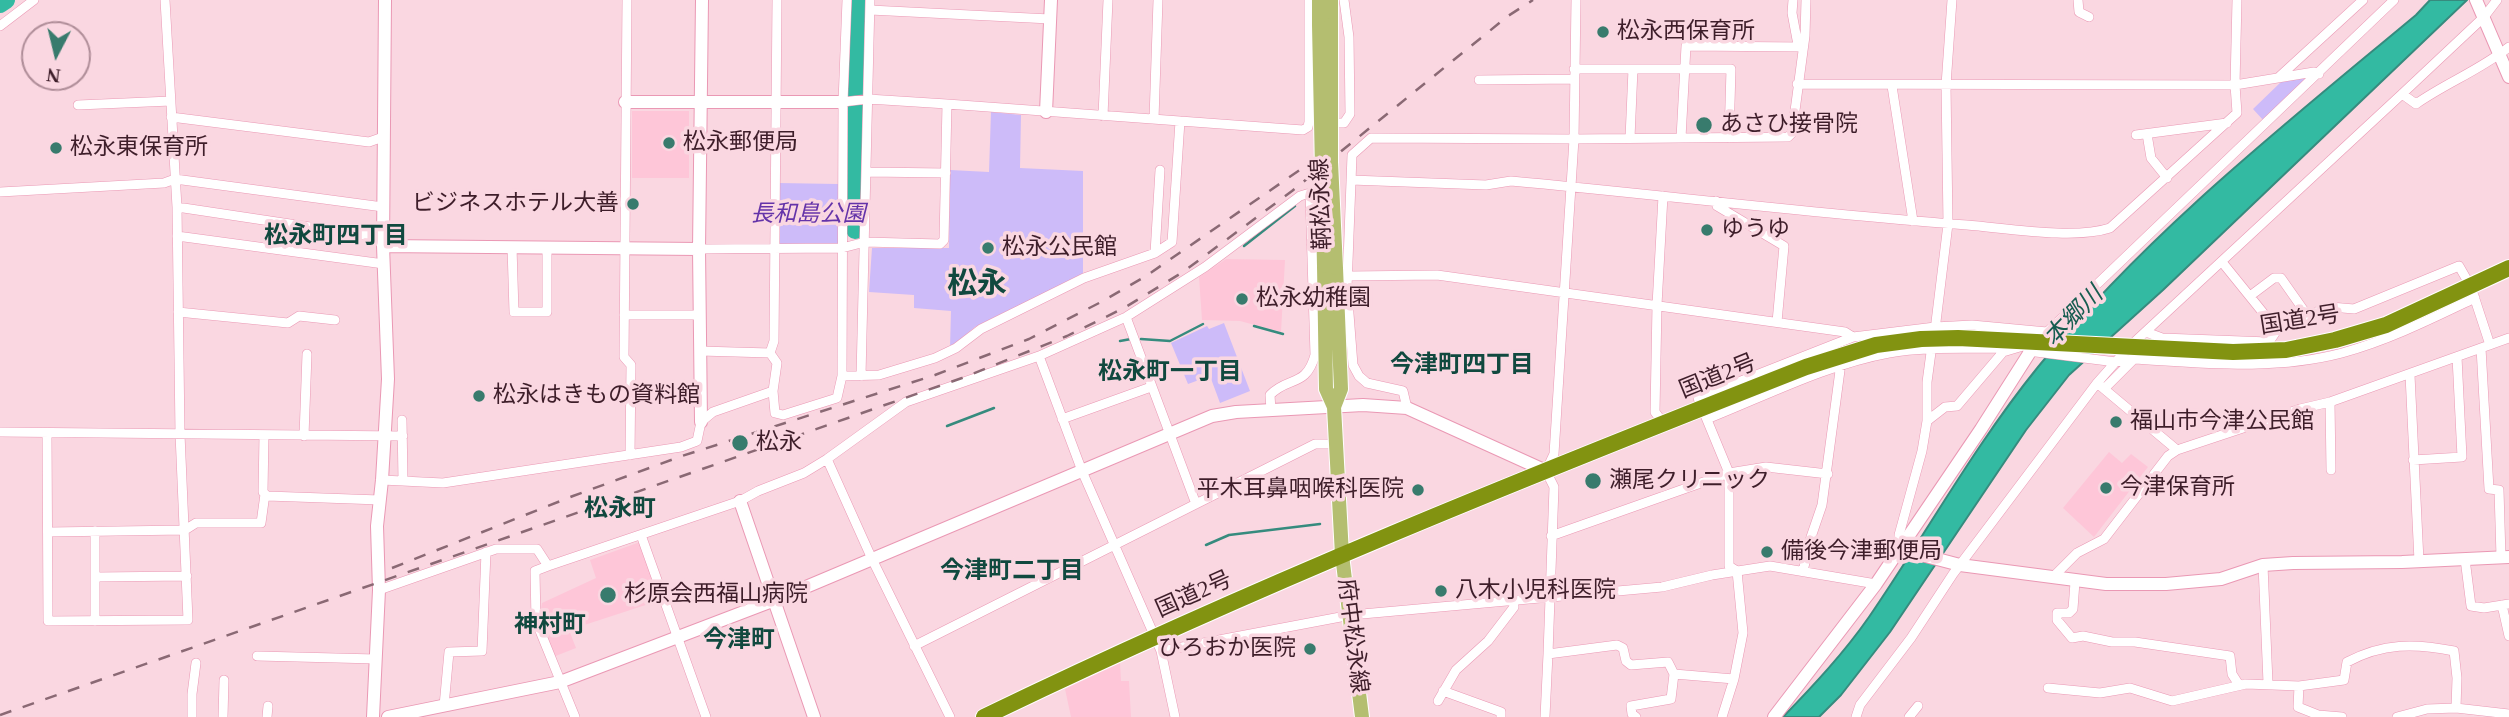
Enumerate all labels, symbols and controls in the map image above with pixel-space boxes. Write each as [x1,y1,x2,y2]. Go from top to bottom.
place label: 松永西保育所 [1617,18,1755,46]
north arrow [21,21,91,91]
marker: 松永西保育所 [1595,24,1611,40]
text: N [46,64,62,87]
place label: あさひ接骨院 [1720,111,1858,139]
marker: あさひ接骨院 [1694,115,1714,135]
place label: 松永郵便局 [683,129,798,157]
place label: 松永東保育所 [70,134,208,162]
marker: 松永郵便局 [661,135,677,151]
marker: 松永東保育所 [48,140,64,156]
street label: 鞆松永線 [1307,158,1337,250]
place label: ビジネスホテル大善 [412,190,619,218]
marker: ビジネスホテル大善 [625,196,641,212]
park label: 長和島公園 [751,201,865,229]
place label: ゆうゆ [1721,216,1790,244]
marker: ゆうゆ [1699,222,1715,238]
district label: 松永町四丁目 [264,223,408,251]
place label: 松永公民館 [1002,234,1117,262]
marker: 松永公民館 [980,240,996,256]
district label: 松永 [947,267,1007,303]
water label: 本郷川 [2039,281,2109,353]
place label: 松永幼稚園 [1256,285,1371,313]
marker: 松永幼稚園 [1234,291,1250,307]
street label: 国道2号 [2258,301,2342,341]
street label: 国道2号 [1676,349,1760,405]
district label: 今津町四丁目 [1390,352,1534,380]
district label: 松永町一丁目 [1098,359,1242,387]
place label: 松永はきもの資料館 [493,382,700,410]
marker: 松永はきもの資料館 [471,388,487,404]
place label: 福山市今津公民館 [2130,408,2314,436]
marker: 福山市今津公民館 [2108,414,2124,430]
place label: 松永 [756,429,802,457]
marker: 松永 [730,433,750,453]
place label: 瀬尾クリニック [1609,467,1770,495]
marker: 瀬尾クリニック [1583,471,1603,491]
place label: 今津保育所 [2120,474,2235,502]
place label: 平木耳鼻咽喉科医院 [1197,476,1404,504]
marker: 今津保育所 [2098,480,2114,496]
marker: 平木耳鼻咽喉科医院 [1410,482,1426,498]
district label: 松永町 [584,496,656,524]
place label: 備後今津郵便局 [1781,538,1942,566]
marker: 備後今津郵便局 [1759,544,1775,560]
district label: 今津町二丁目 [940,558,1084,586]
street label: 国道2号 [1152,566,1236,624]
street label: 府中松永線 [1331,577,1373,695]
place label: 八木小児科医院 [1455,577,1616,605]
place label: 杉原会西福山病院 [624,581,808,609]
marker: 八木小児科医院 [1433,583,1449,599]
marker: 杉原会西福山病院 [598,585,618,605]
district label: 神村町 [514,612,586,640]
district label: 今津町 [703,627,775,655]
place label: ひろおか医院 [1158,635,1296,663]
marker: ひろおか医院 [1302,641,1318,657]

